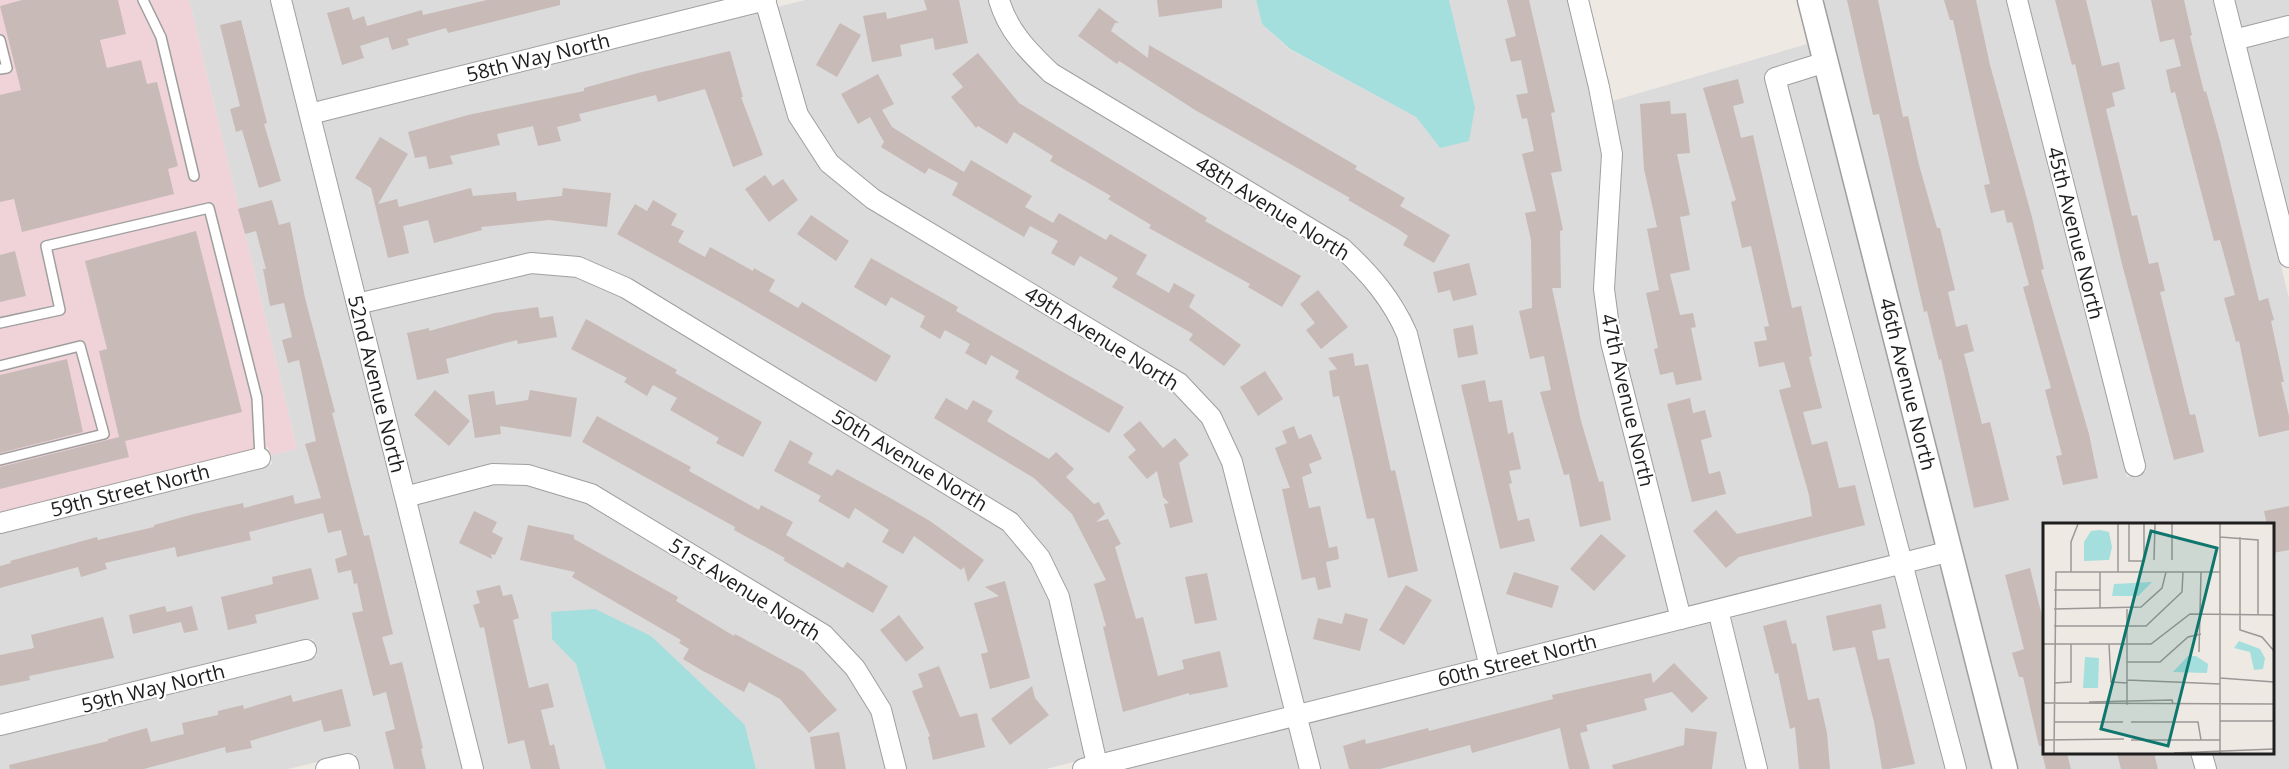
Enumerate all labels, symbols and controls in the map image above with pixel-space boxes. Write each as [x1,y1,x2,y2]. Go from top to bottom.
street label: 58th Way North [463,26,613,88]
street label: 45th Avenue North [2041,144,2111,322]
street label: 48th Avenue North [1191,150,1355,266]
street label: 49th Avenue North [1020,280,1184,396]
street label: 52nd Avenue North [342,292,412,476]
street label: 46th Avenue North [1873,295,1943,473]
street label: 47th Avenue North [1595,311,1661,489]
street label: 50th Avenue North [827,403,993,517]
street label: 59th Street North [48,457,212,523]
inset map [2043,523,2274,754]
street label: 51st Avenue North [664,531,826,647]
street label: 60th Street North [1435,627,1599,693]
street label: 59th Way North [78,657,228,719]

